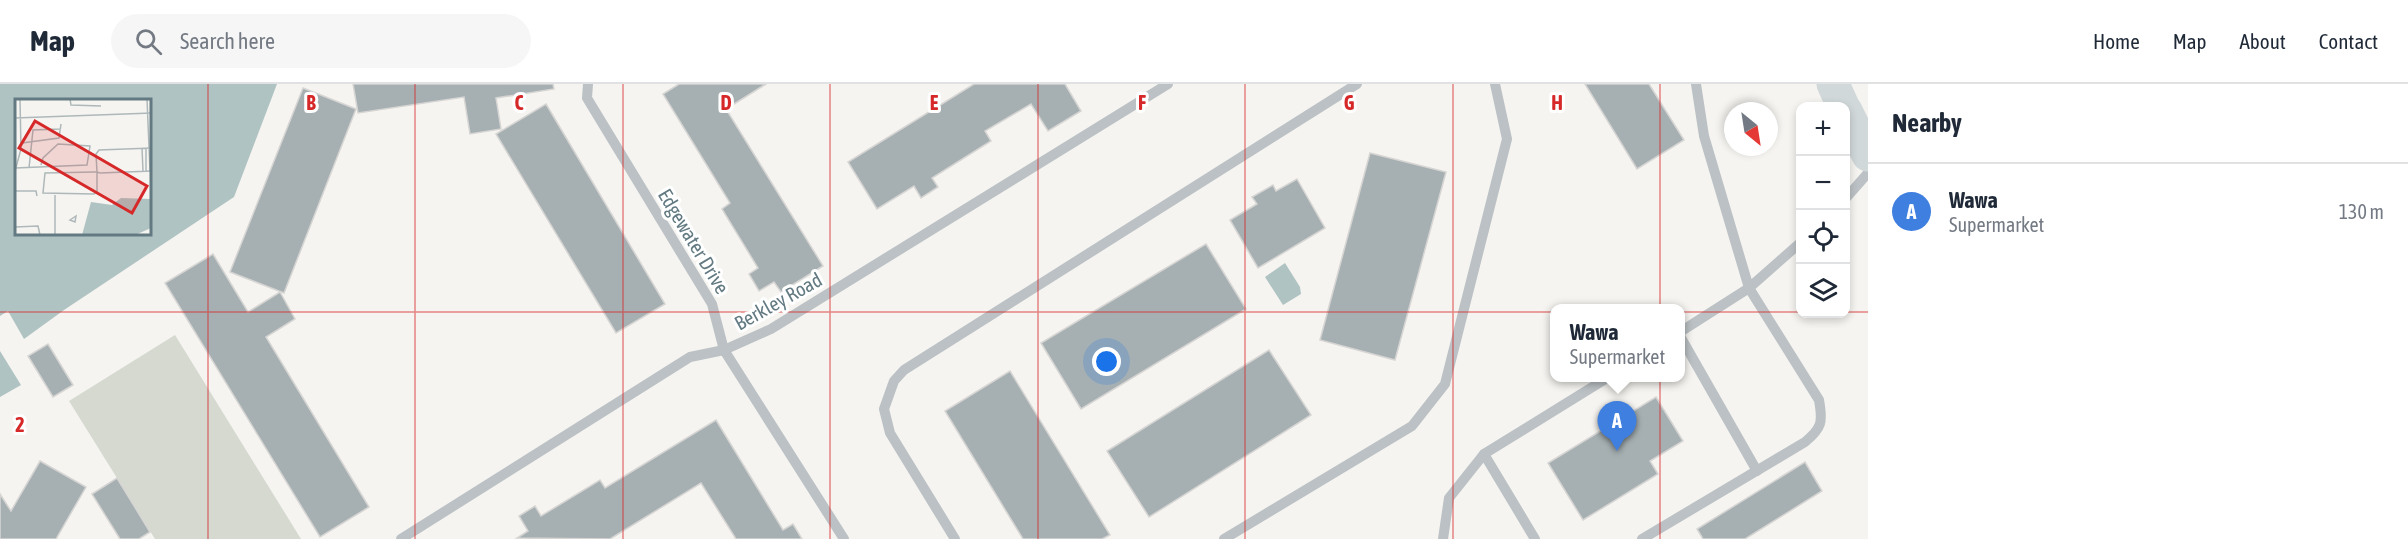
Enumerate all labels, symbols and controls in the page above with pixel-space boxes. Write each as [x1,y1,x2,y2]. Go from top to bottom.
search box [111,14,531,68]
text: Map [30,25,75,57]
icon: search [132,25,165,58]
text: Search here [180,28,275,54]
text: Home [2093,29,2140,53]
text: Map [2173,29,2207,53]
text: About [2240,29,2286,53]
text: Contact [2319,29,2378,53]
text: B [306,91,316,114]
text: C [515,91,524,114]
text: D [720,91,732,114]
text: E [930,91,939,114]
text: F [1138,91,1146,114]
text: G [1344,91,1355,114]
text: H [1551,91,1563,114]
inset map [15,99,152,236]
north arrow [1724,102,1778,156]
map controls [1796,102,1850,318]
button: + [1796,102,1850,156]
text: Nearby [1892,108,1962,138]
button: − [1796,156,1850,210]
street label: Edgewater Drive [654,184,734,298]
text: Wawa [1949,187,1998,213]
text: A [1907,200,1916,223]
text: 130 m [2339,200,2384,223]
button: locate [1796,210,1850,264]
text: Supermarket [1949,213,2044,236]
button: layers [1796,264,1850,318]
street label: Berkley Road [730,268,826,334]
popup [1550,304,1685,382]
text: Wawa [1570,319,1618,345]
text: Supermarket [1570,345,1665,368]
your location [1092,347,1121,376]
pin: A [1598,402,1636,451]
text: 2 [15,413,25,436]

